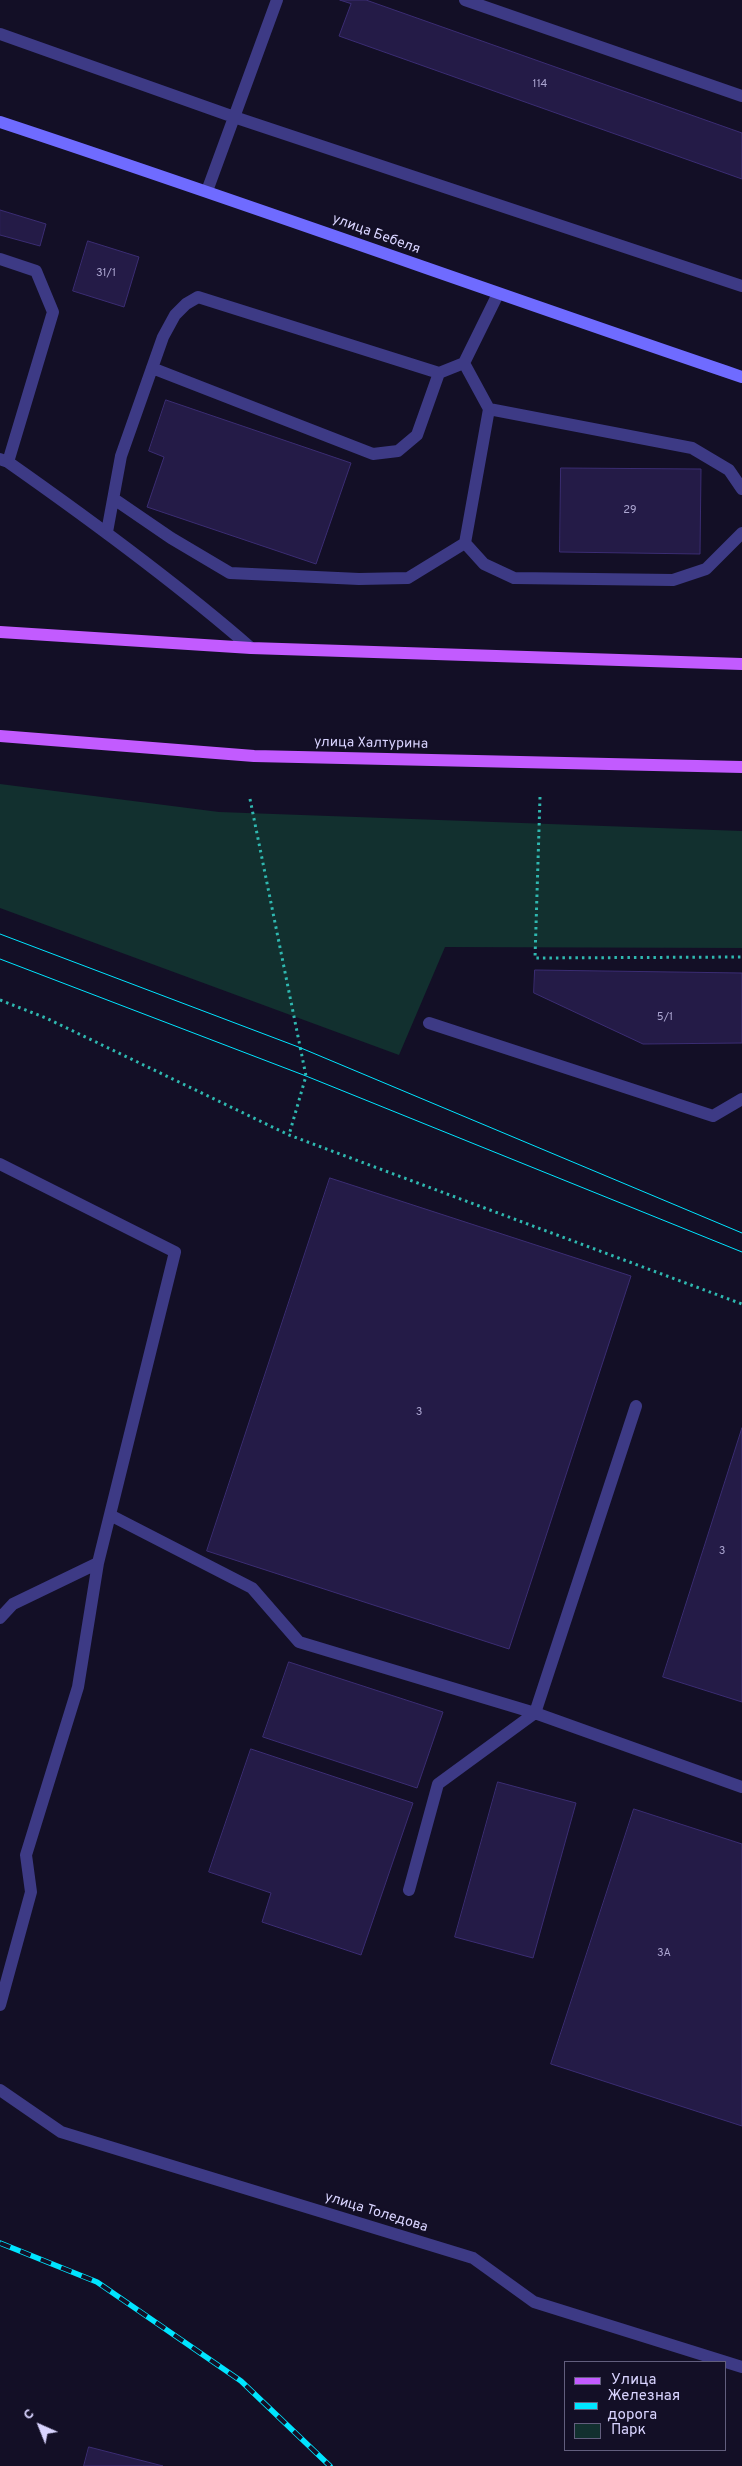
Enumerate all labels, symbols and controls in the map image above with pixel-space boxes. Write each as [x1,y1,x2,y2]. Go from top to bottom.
house number: 114 [533,78,547,92]
street label: улица Бебеля [330,211,422,259]
house number: 31/1 [96,267,116,281]
house number: 29 [623,504,637,518]
street label: улица Халтурина [314,735,428,753]
house number: 5/1 [657,1011,673,1025]
house number: 3 [416,1406,422,1420]
house number: 3 [719,1545,725,1559]
house number: 3А [657,1947,671,1961]
street label: улица Толедова [322,2189,430,2237]
legend [564,2361,727,2451]
text: Улица [611,2371,656,2390]
text: Железная дорога [608,2387,680,2425]
north arrow [15,2401,65,2451]
text: С [20,2406,38,2424]
text: Парк [611,2421,646,2440]

